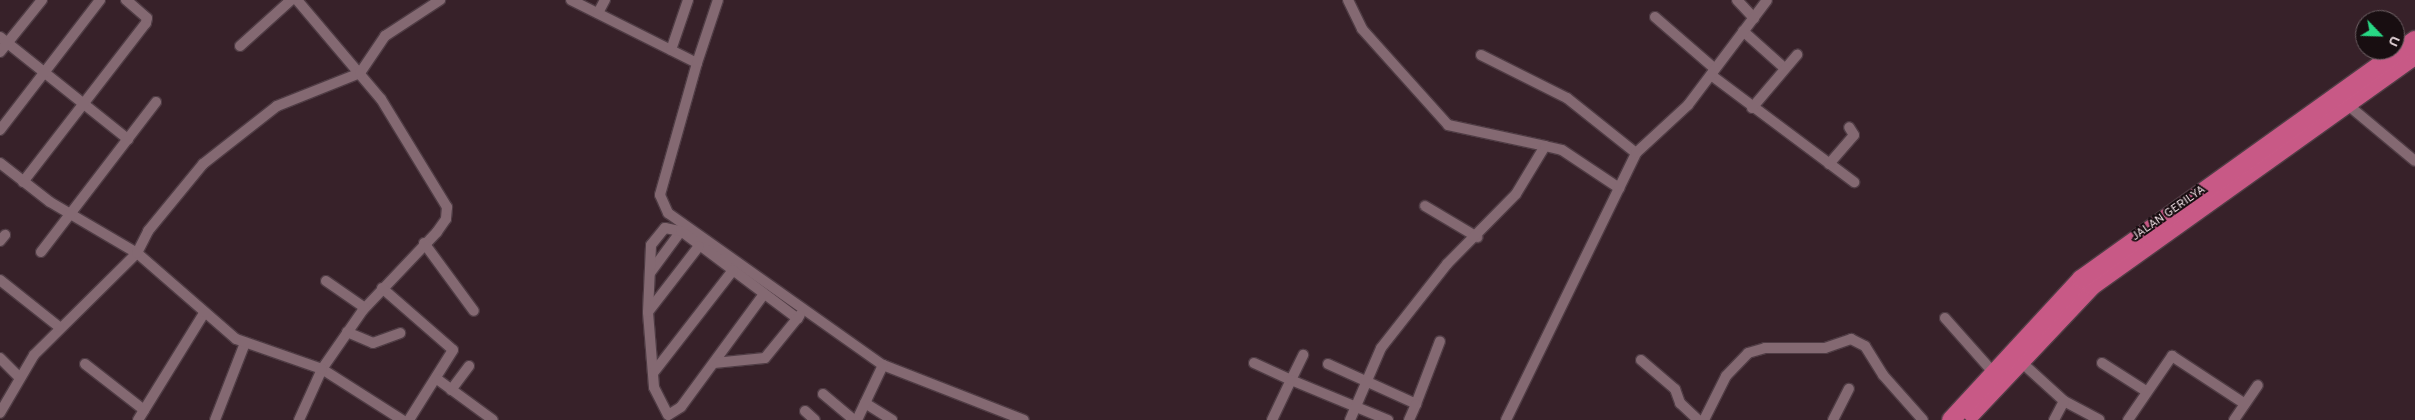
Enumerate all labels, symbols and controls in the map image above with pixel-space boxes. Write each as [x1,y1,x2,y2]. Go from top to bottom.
north arrow [2355,10,2405,60]
text: U [2383,33,2403,49]
street label: JALAN GERILYA [2129,183,2209,245]

